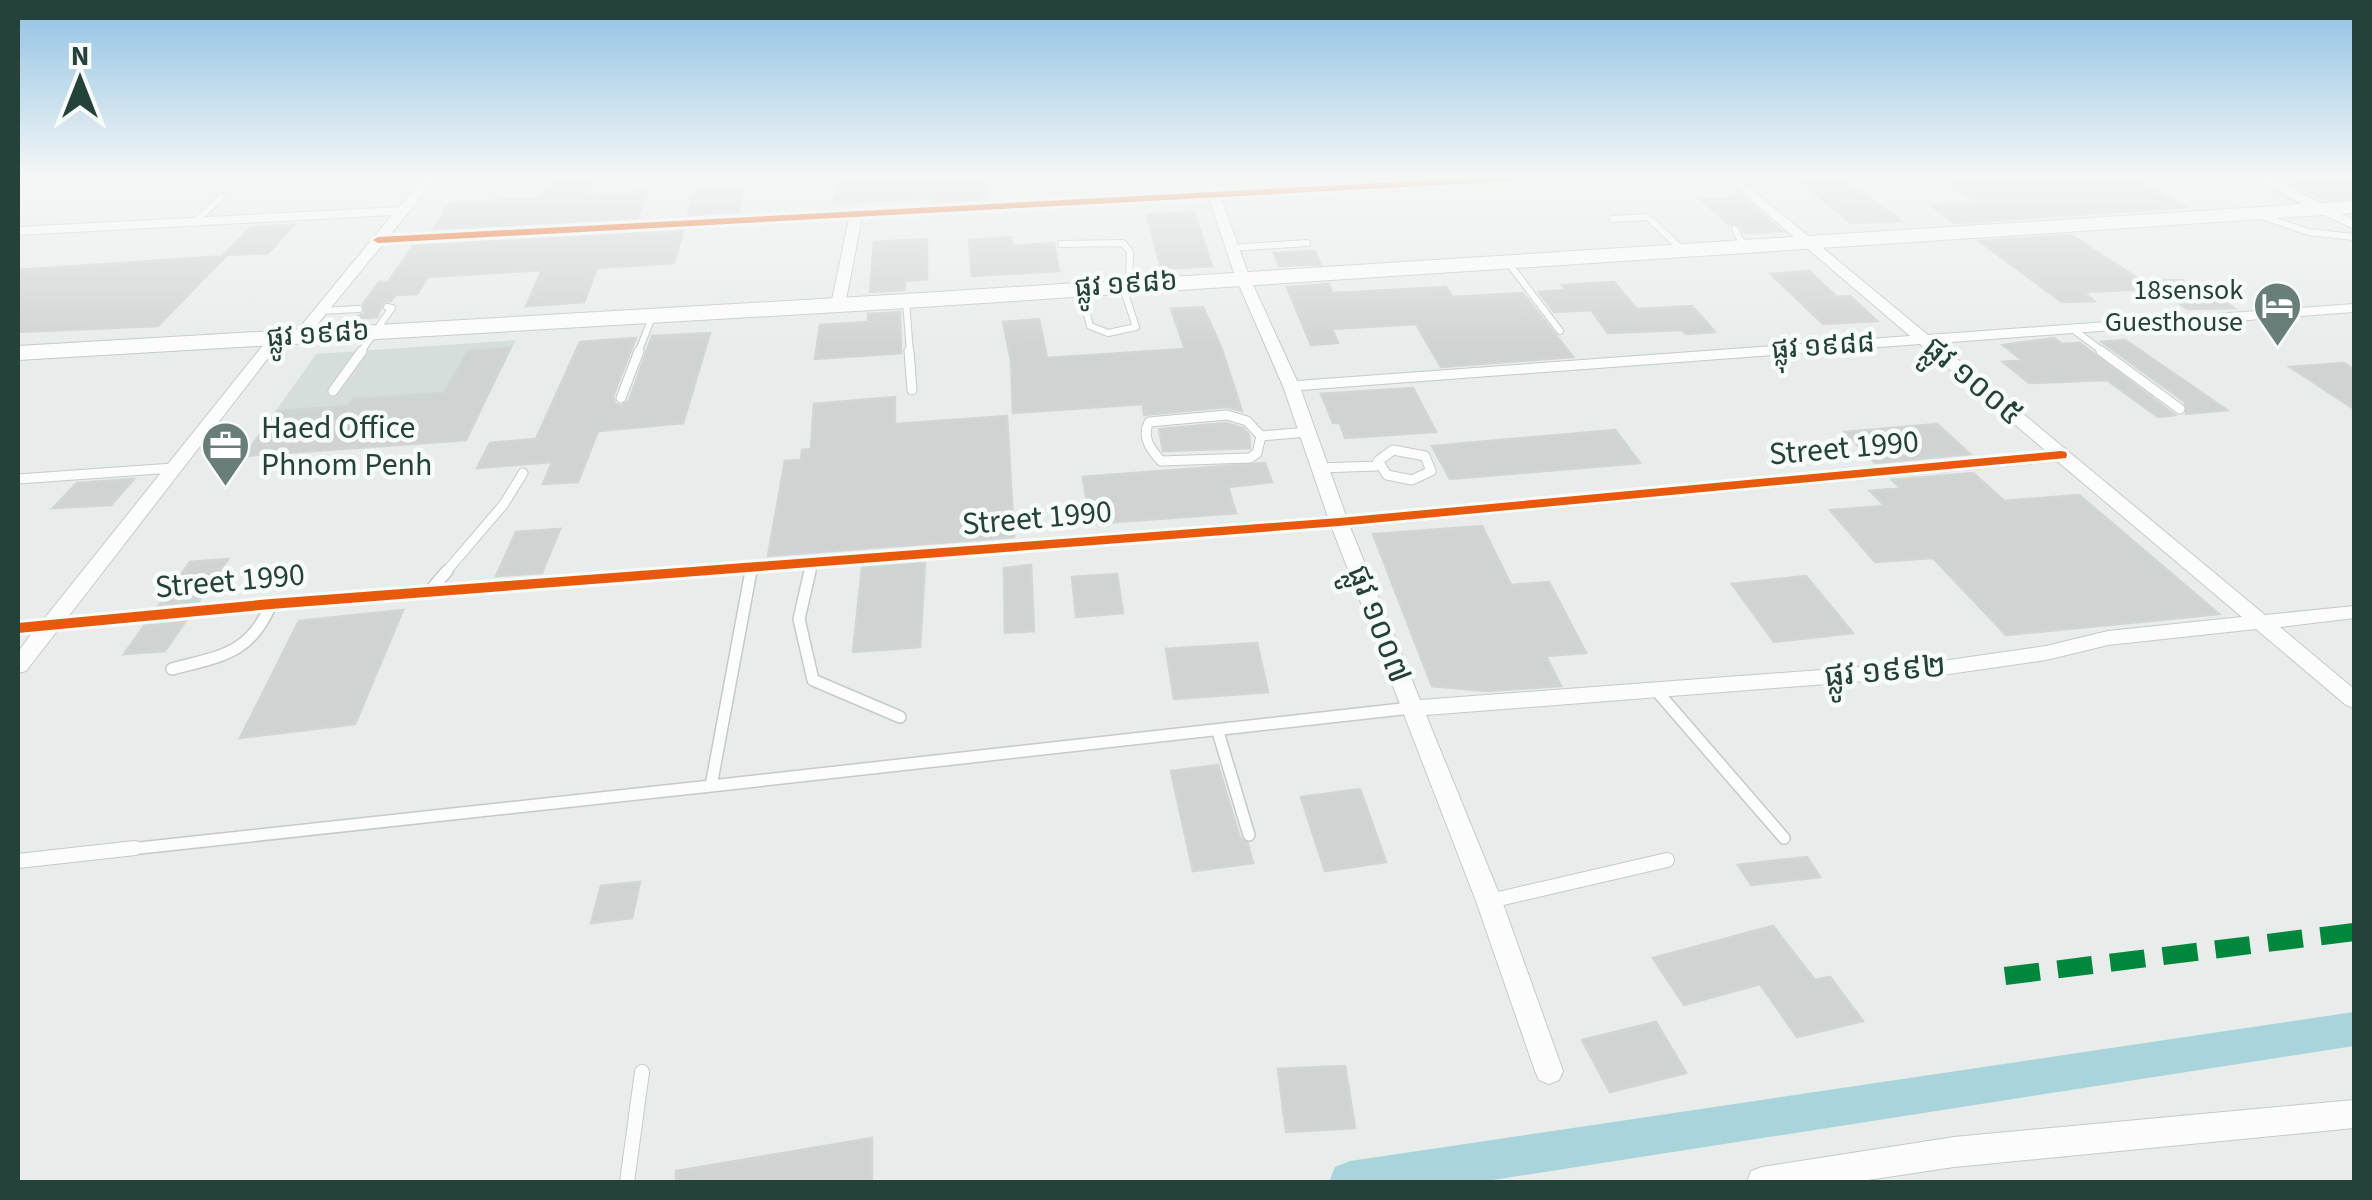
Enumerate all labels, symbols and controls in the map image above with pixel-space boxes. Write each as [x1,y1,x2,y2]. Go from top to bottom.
north arrow [30,30,130,130]
text: N [71,36,89,76]
street label: ផ្លូវ ១៩៨៦ [1073,260,1179,312]
place label: 18sensok Guesthouse [2105,270,2243,342]
hotel icon: 18sensok Guesthouse [2252,280,2304,348]
street label: ផ្លូវ ១៩៨៦ [265,310,371,362]
street label: ផ្លុវ ១៩៨៨ [1770,322,1876,375]
street label: ផ្លូវ ១០០៥ [1910,325,2033,440]
place label: Haed Office Phnom Penh [261,405,432,488]
street label: Street 1990 [1767,419,1921,477]
office icon: Haed Office Phnom Penh [200,420,252,488]
street label: Street 1990 [960,489,1114,547]
street label: Street 1990 [153,552,307,610]
street label: ផ្លូវ ១០០៧ [1331,558,1423,691]
street label: ផ្លូវ ១៩៩២ [1822,643,1948,704]

